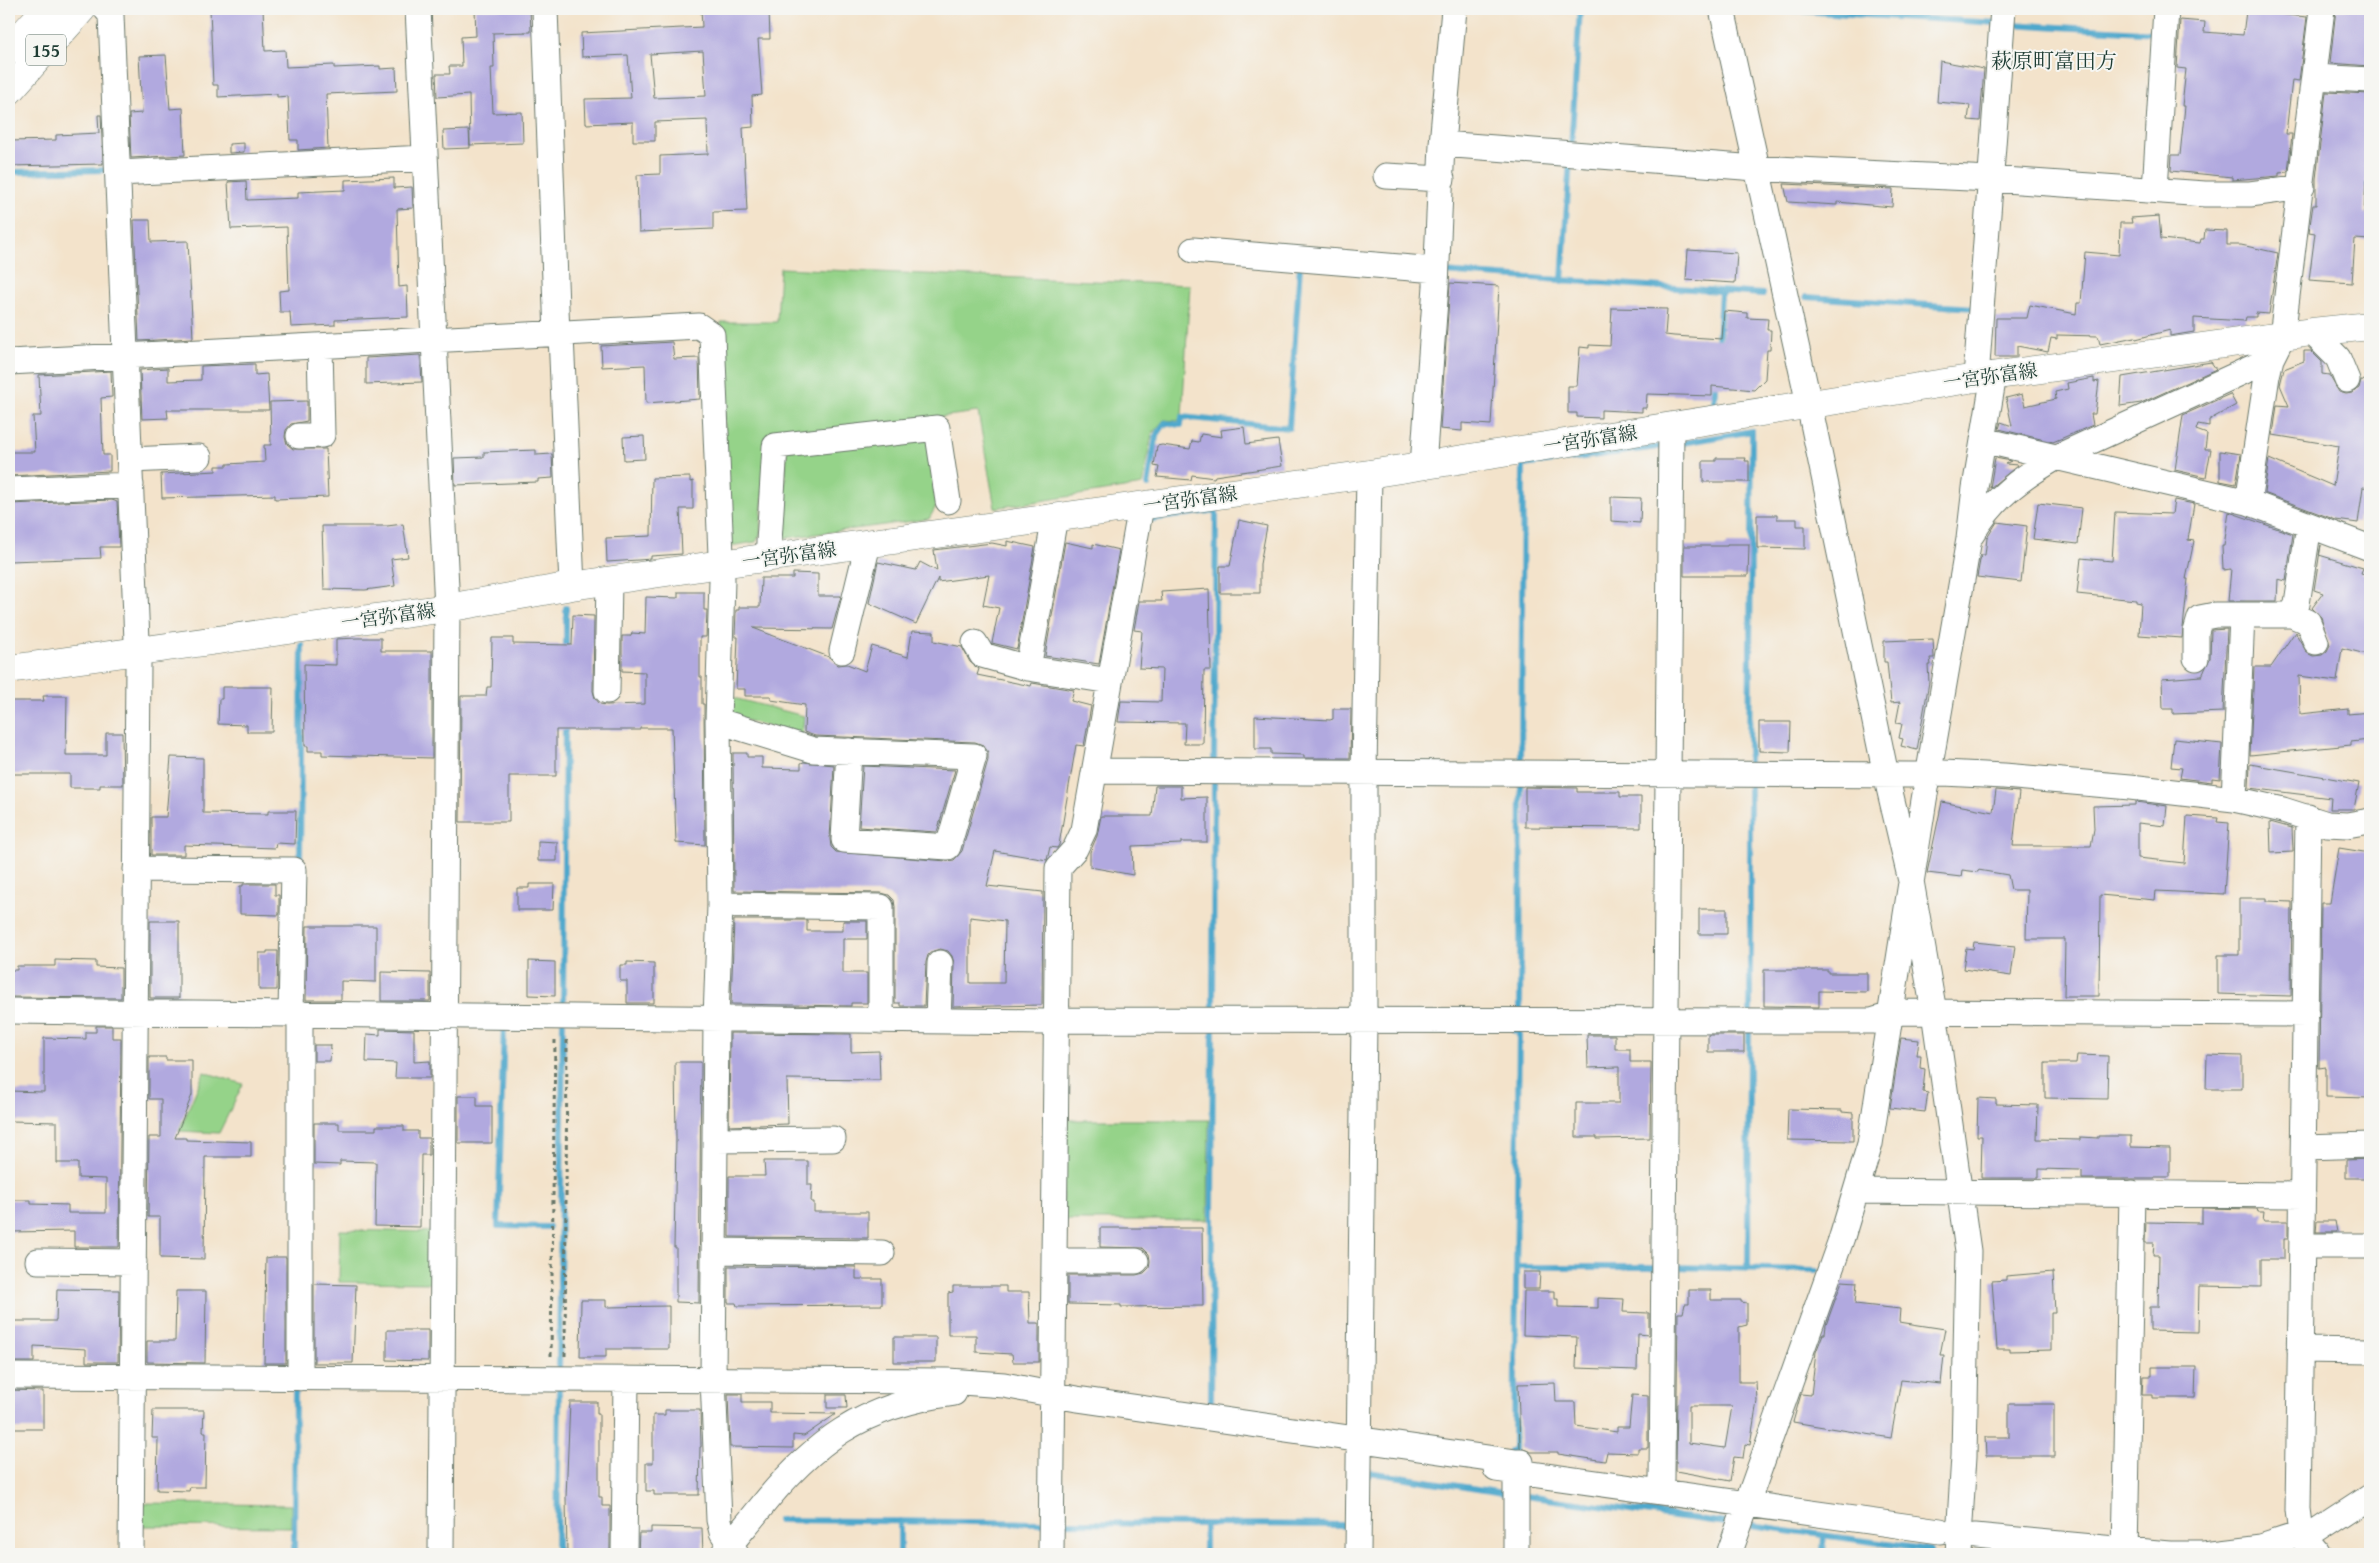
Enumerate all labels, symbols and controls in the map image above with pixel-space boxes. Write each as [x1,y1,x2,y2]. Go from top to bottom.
road number: 155 [26,34,66,66]
district label: 萩原町富田方 [1991,45,2117,76]
street label: 一宮弥富線 [1941,356,2039,396]
street label: 一宮弥富線 [1541,418,1639,460]
street label: 一宮弥富線 [1141,479,1239,519]
street label: 一宮弥富線 [740,535,838,575]
street label: 一宮弥富線 [339,596,437,636]

